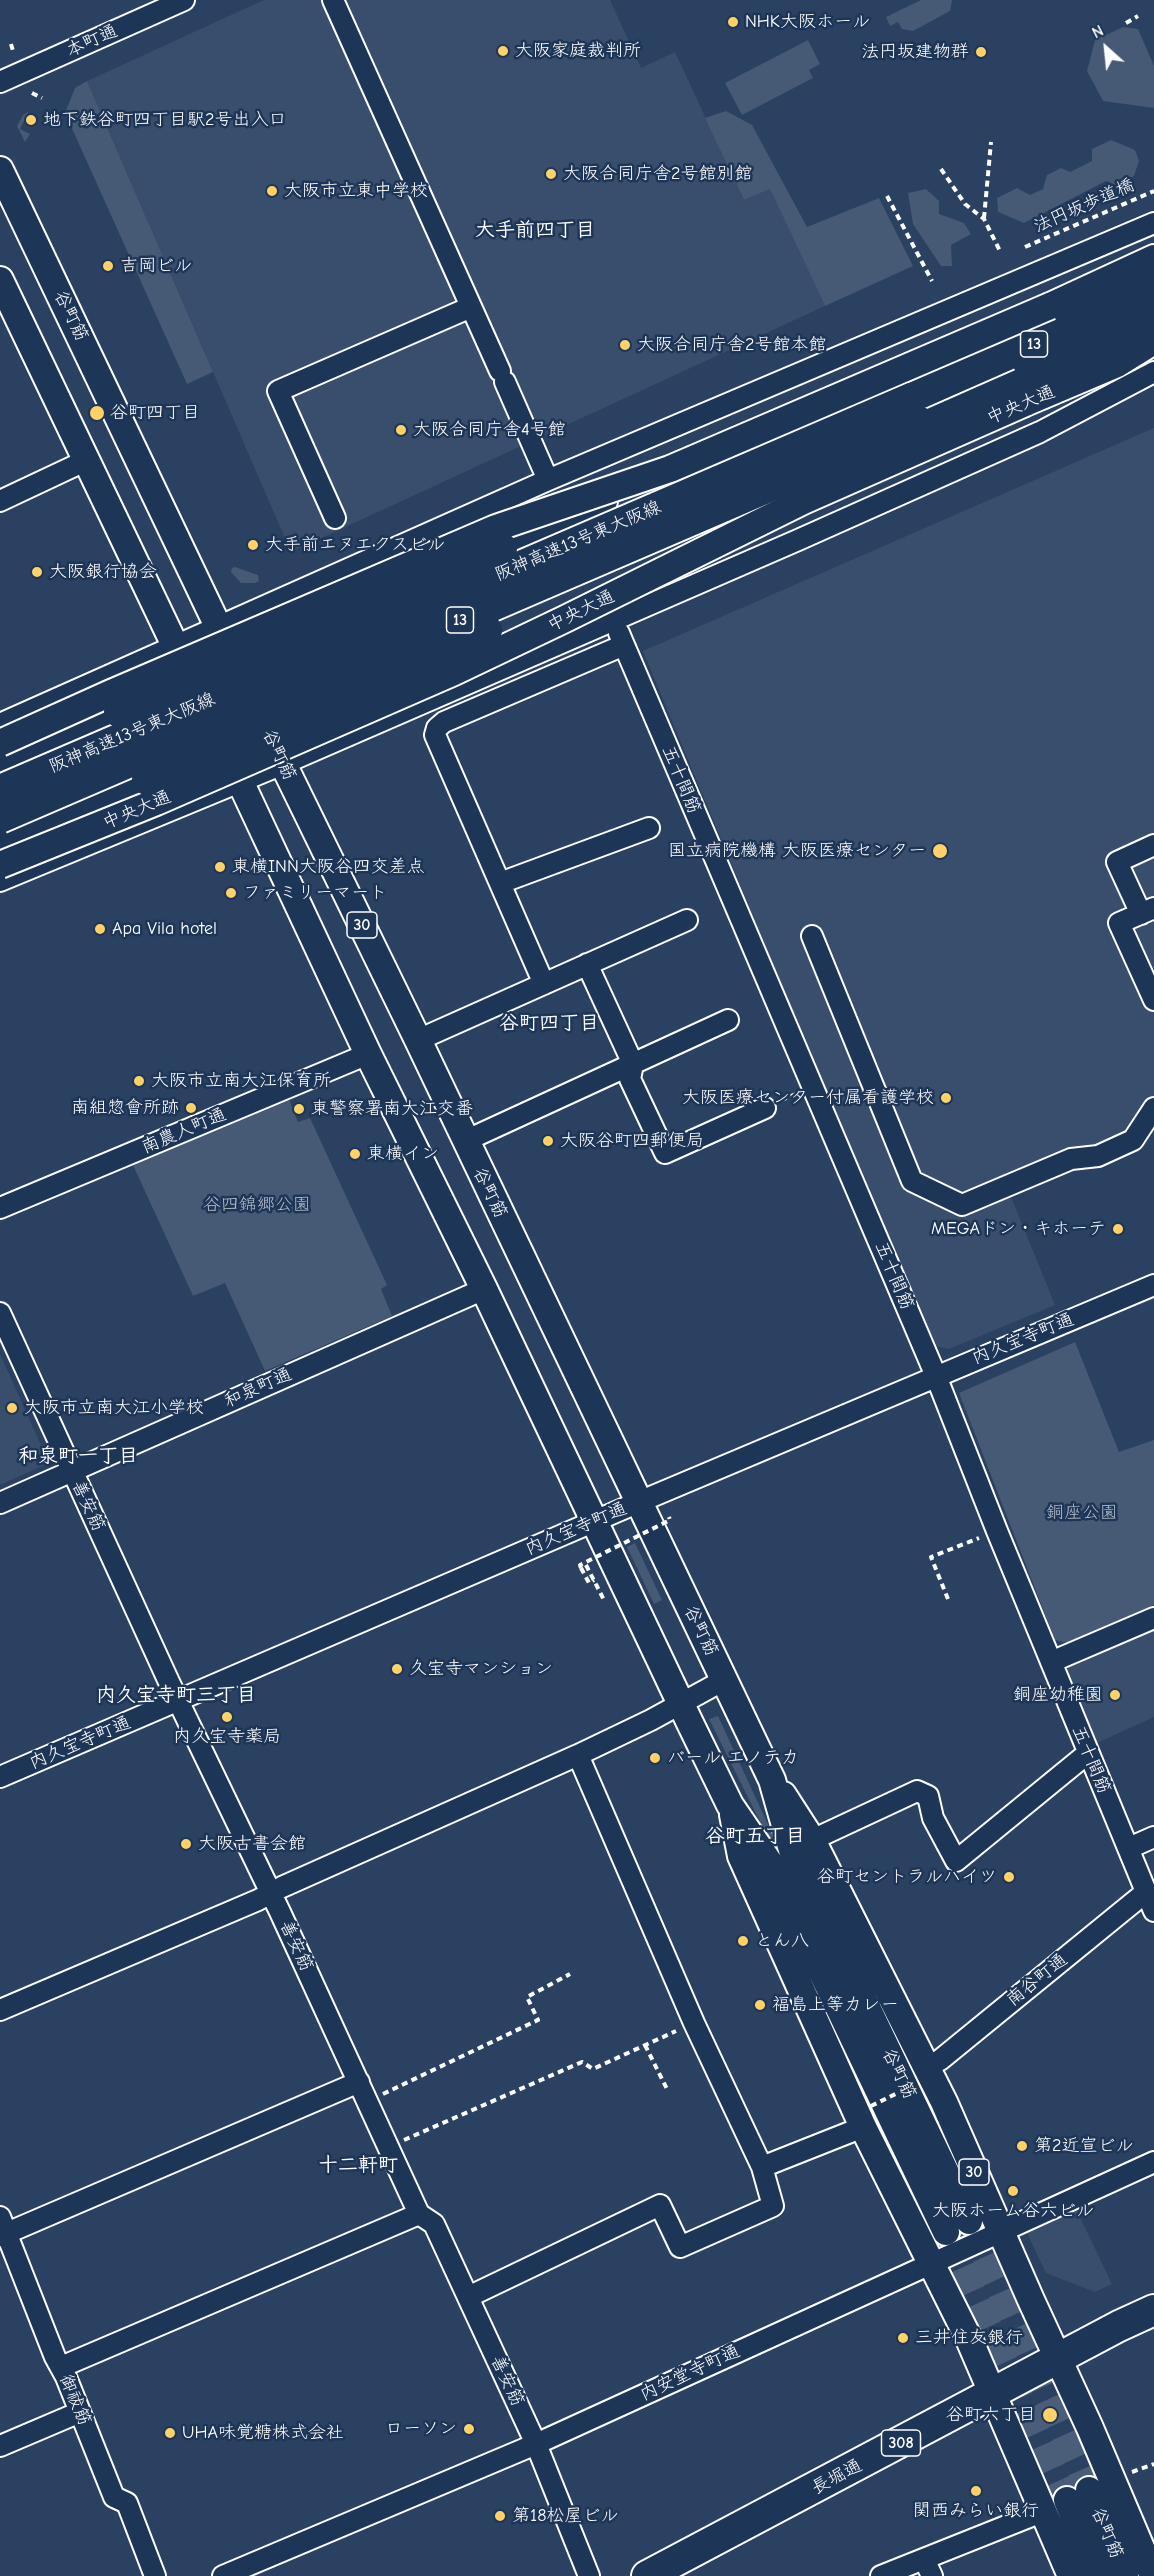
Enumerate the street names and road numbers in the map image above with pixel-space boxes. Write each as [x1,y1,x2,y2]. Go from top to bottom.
street label: 本町通 [63,20,121,62]
street label: 法円坂歩道橋 [1030,174,1138,238]
street label: 谷町筋 [49,287,93,345]
road number: 13 [1020,331,1048,357]
street label: 中央大通 [984,381,1058,429]
street label: 阪神高速13号東大阪線 [492,496,664,586]
street label: 中央大通 [544,586,618,636]
road number: 13 [446,607,474,633]
street label: 阪神高速13号東大阪線 [46,688,218,778]
street label: 谷町筋 [258,726,300,784]
street label: 五十間筋 [657,743,705,817]
street label: 中央大通 [100,786,174,834]
road number: 30 [347,912,377,938]
street label: 南農人町通 [138,1103,230,1159]
street label: 谷町筋 [468,1164,512,1222]
street label: 五十間筋 [870,1239,918,1313]
street label: 内久宝寺町通 [969,1309,1077,1369]
street label: 和泉町通 [221,1363,295,1413]
street label: 善安筋 [67,1477,109,1535]
street label: 内久宝寺町通 [522,1498,630,1560]
street label: 谷町筋 [679,1602,723,1660]
street label: 内久宝寺町通 [26,1712,134,1774]
street label: 五十間筋 [1067,1723,1115,1797]
street label: 善安筋 [275,1917,317,1975]
street label: 南谷町通 [1002,1949,1072,2011]
street label: 谷町筋 [877,2045,921,2103]
road number: 30 [959,2159,989,2185]
street label: 内安堂寺町通 [636,2340,744,2406]
street label: 善安筋 [486,2352,528,2410]
street label: 御祓筋 [55,2371,95,2429]
road number: 308 [882,2430,920,2456]
street label: 長堀通 [808,2455,866,2499]
street label: 谷町筋 [1087,2504,1127,2562]

